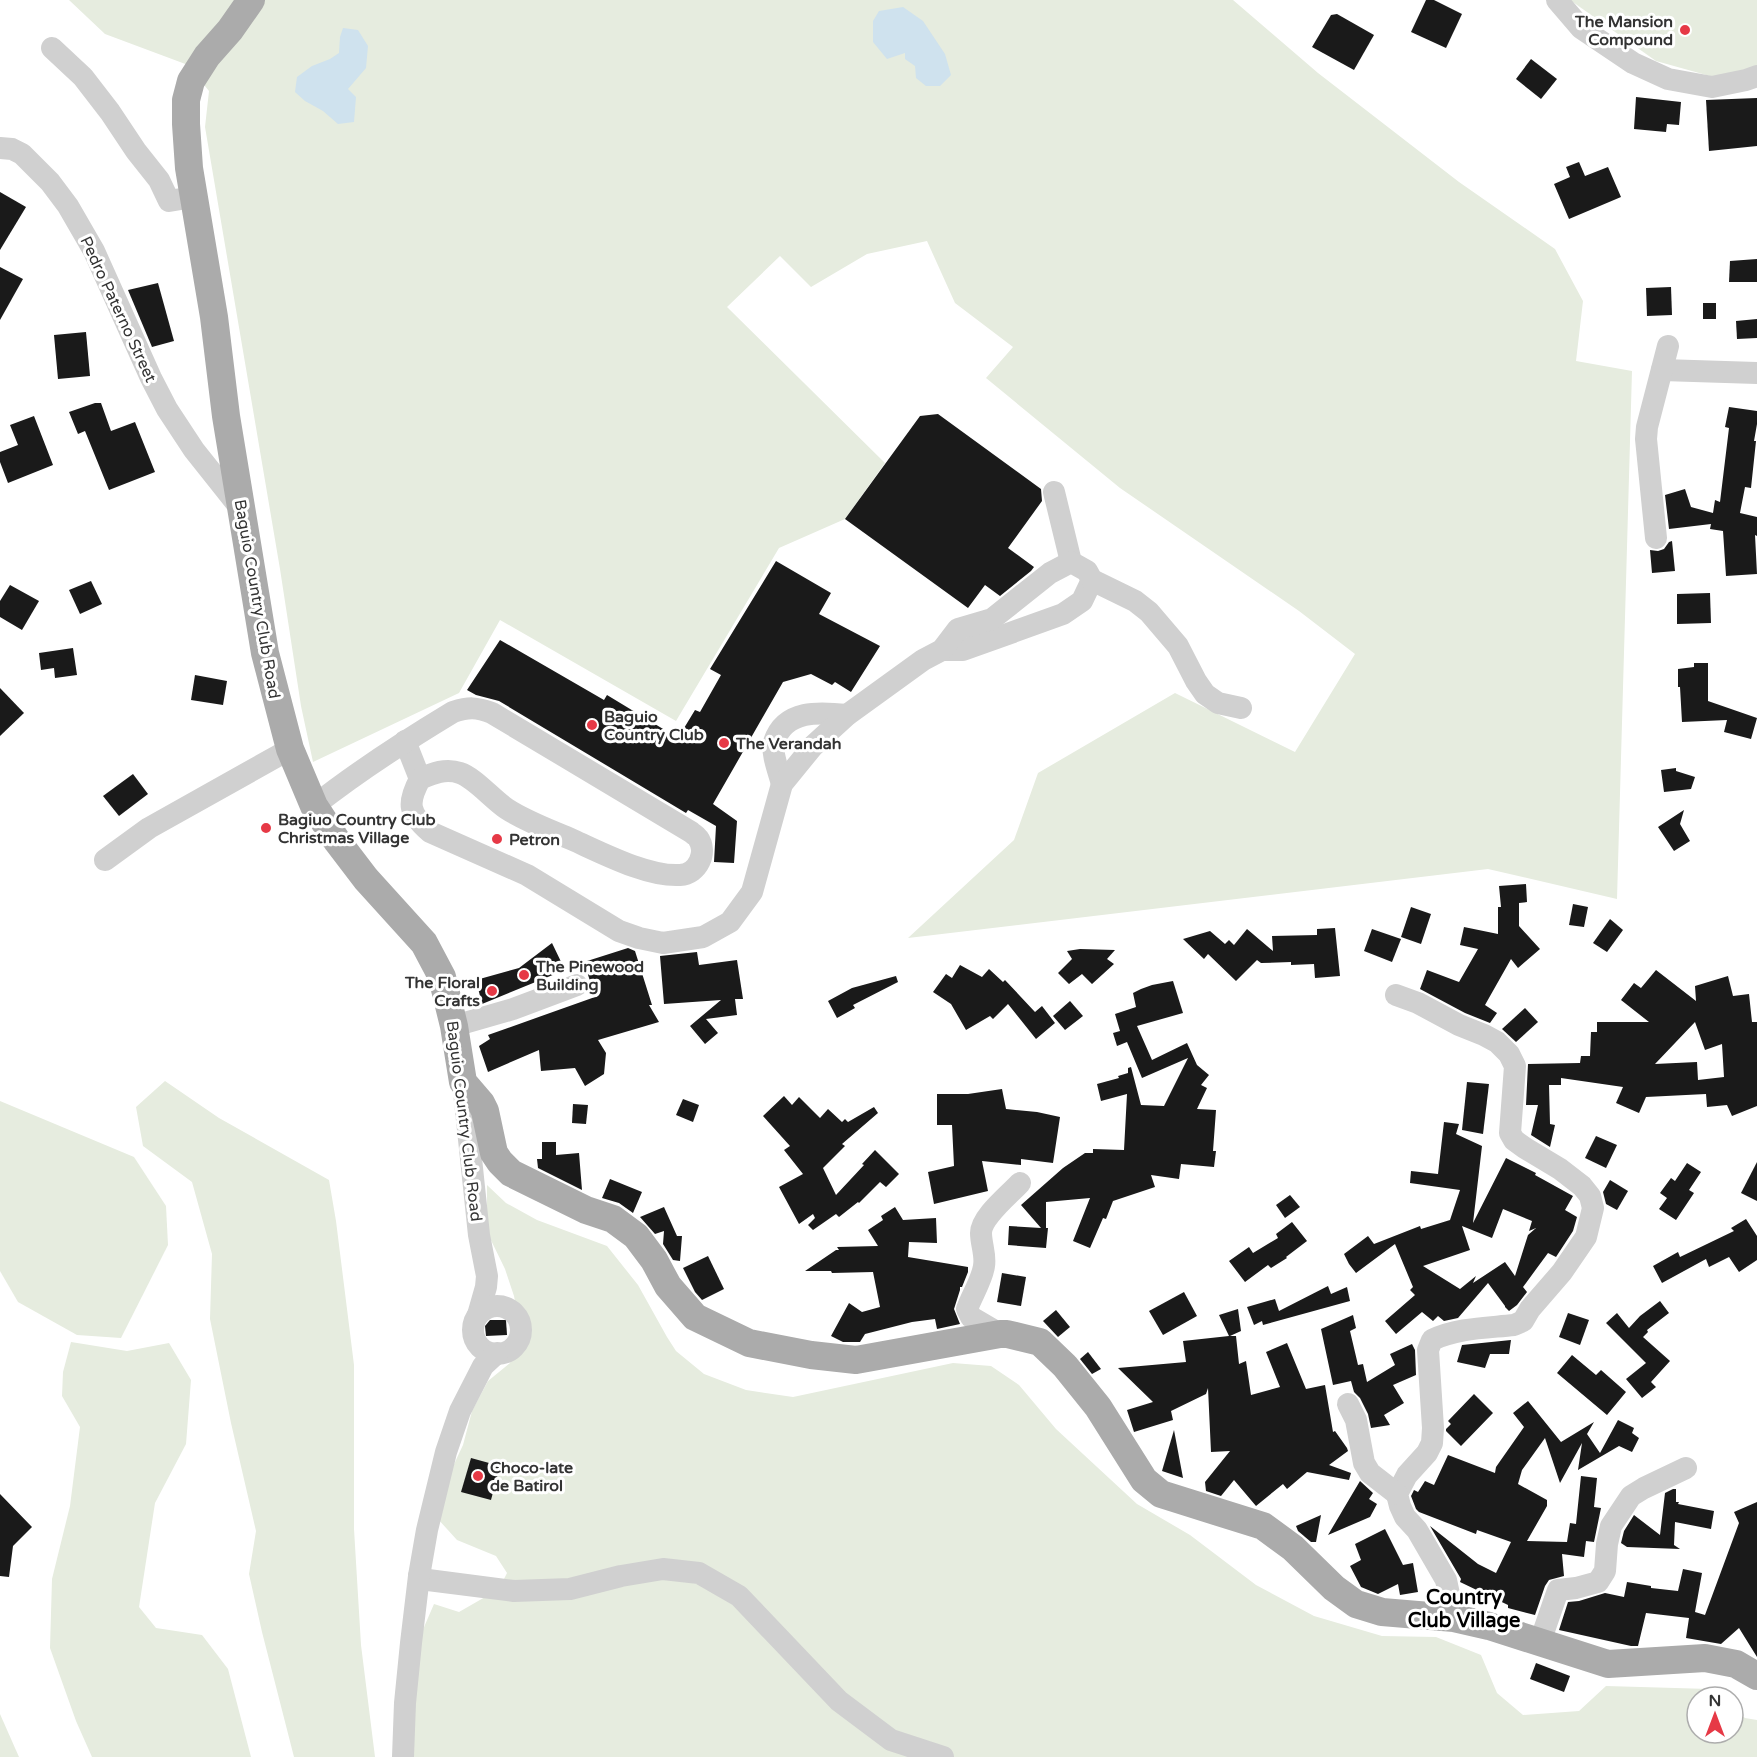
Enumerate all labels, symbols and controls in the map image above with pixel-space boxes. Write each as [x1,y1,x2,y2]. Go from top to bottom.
place label: The Mansion Compound [1574,12,1673,50]
marker: The Mansion Compound [1678,23,1692,37]
street label: Pedro Paterno Street [75,233,161,386]
street label: Baguio Country Club Road [230,498,284,700]
place label: Baguio Country Club [604,707,704,745]
marker: Baguio Country Club [585,718,599,732]
place label: The Verandah [735,734,842,754]
marker: The Verandah [717,736,731,750]
place label: Bagiuo Country Club Christmas Village [278,810,436,848]
marker: Bagiuo Country Club Christmas Village [259,821,273,835]
place label: Petron [509,830,560,850]
marker: Petron [490,832,504,846]
place label: The Pinewood Building [535,957,644,995]
marker: The Pinewood Building [517,968,531,982]
place label: The Floral Crafts [404,973,480,1011]
marker: The Floral Crafts [485,984,499,998]
street label: Baguio Country Club Road [442,1020,486,1223]
place label: Choco-late de Batirol [490,1458,573,1496]
marker: Choco-late de Batirol [471,1469,485,1483]
district label: Country Club Village [1408,1586,1520,1633]
north arrow [1685,1685,1745,1745]
text: N [1709,1691,1721,1711]

